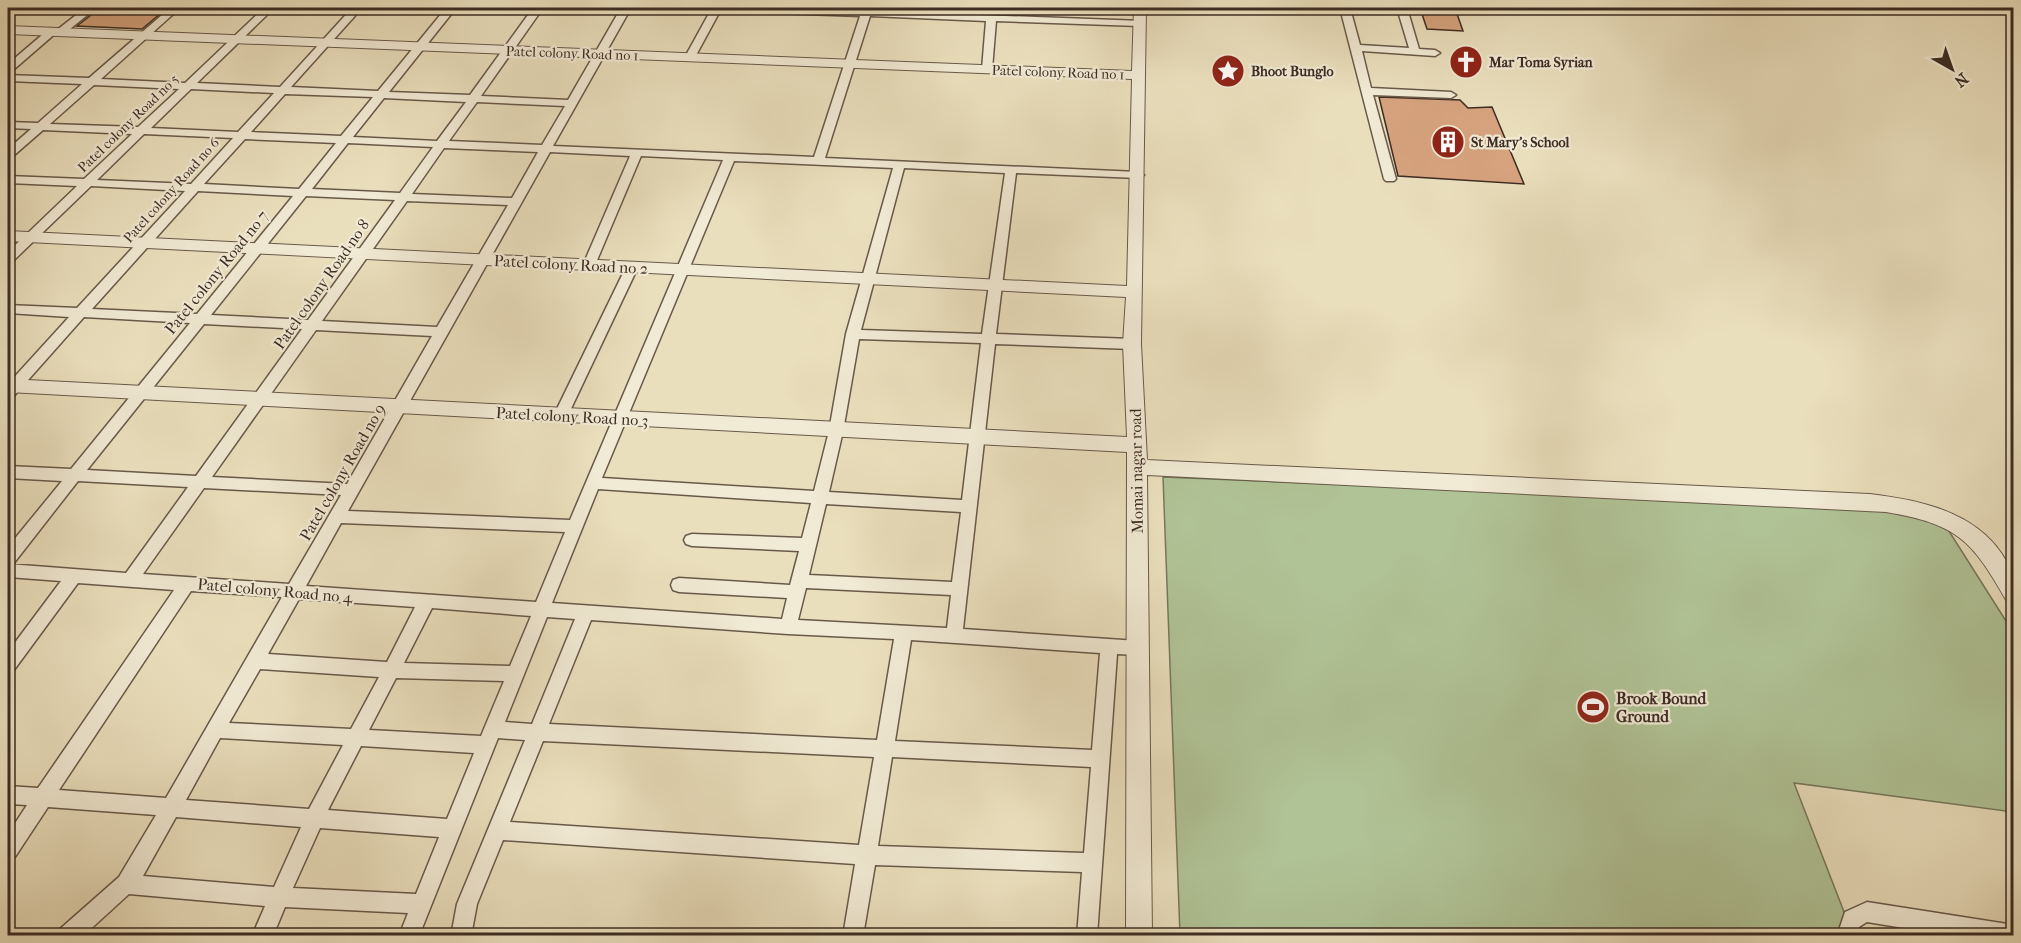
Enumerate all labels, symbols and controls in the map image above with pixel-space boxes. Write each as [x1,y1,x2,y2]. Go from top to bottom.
north arrow [1922,39,1982,99]
street label: Patel colony Road no 1 [505,43,639,64]
church icon: Mar Toma Syrian [1448,44,1484,80]
place icon: Bhoot Bunglo [1210,53,1246,89]
place label: Mar Toma Syrian [1488,54,1594,71]
street label: Patel colony Road no 1 [991,62,1125,83]
place label: Bhoot Bunglo [1251,63,1334,80]
text: N [1950,69,1972,92]
street label: Patel colony Road no 5 [74,71,182,176]
building icon: St Mary's School [1430,124,1466,160]
street label: Patel colony Road no 6 [120,134,223,246]
place label: St Mary's School [1471,134,1570,151]
street label: Patel colony Road no 7 [161,206,272,338]
street label: Patel colony Road no 8 [269,216,373,353]
street label: Patel colony Road no 2 [493,251,649,278]
street label: Patel colony Road no 9 [296,401,389,544]
street label: Patel colony Road no 3 [495,403,649,430]
street label: Momai nagar road [1126,408,1147,534]
street label: Patel colony Road no 4 [197,574,354,607]
sports icon: Brook Bound Ground [1575,689,1611,725]
place label: Brook Bound Ground [1616,689,1708,726]

